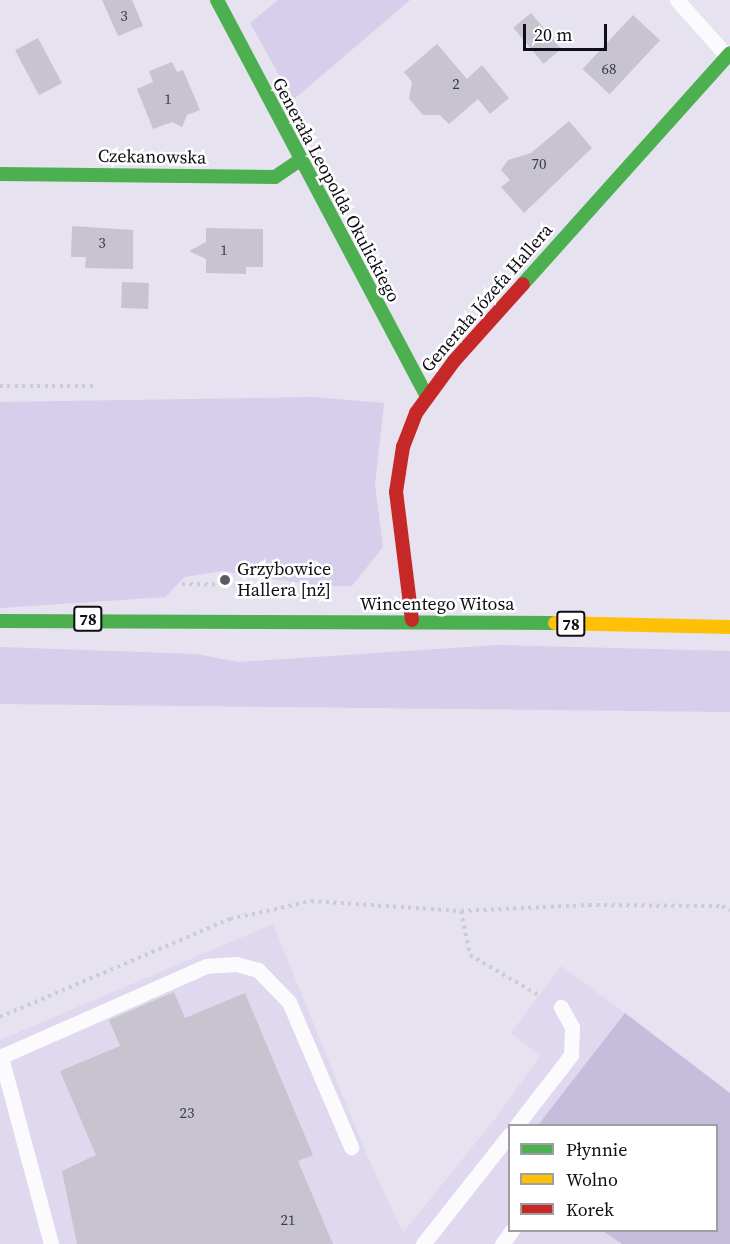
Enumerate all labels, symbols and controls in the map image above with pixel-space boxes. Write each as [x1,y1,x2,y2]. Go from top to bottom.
house number: 3 [120,7,128,25]
scale bar [526,12,610,50]
text: 20 m [534,22,572,47]
house number: 68 [602,60,616,78]
street label: Generała Leopolda Okulickiego [268,74,404,306]
house number: 2 [452,75,460,93]
house number: 1 [164,90,172,108]
street label: Czekanowska [98,145,206,169]
house number: 70 [532,155,546,173]
street label: Generała Józefa Hallera [417,219,557,377]
house number: 3 [98,234,106,252]
house number: 1 [220,241,228,259]
place label: Grzybowice Hallera [nż] [237,559,331,602]
marker: Grzybowice Hallera [nż] [218,573,232,587]
street label: Wincentego Witosa [359,593,515,615]
road number: 78 [73,606,103,632]
road number: 78 [556,611,586,637]
house number: 23 [180,1104,194,1122]
legend [508,1124,718,1232]
text: Płynnie [566,1137,627,1162]
text: Wolno [566,1167,618,1192]
text: Korek [566,1197,614,1222]
house number: 21 [281,1211,295,1229]

